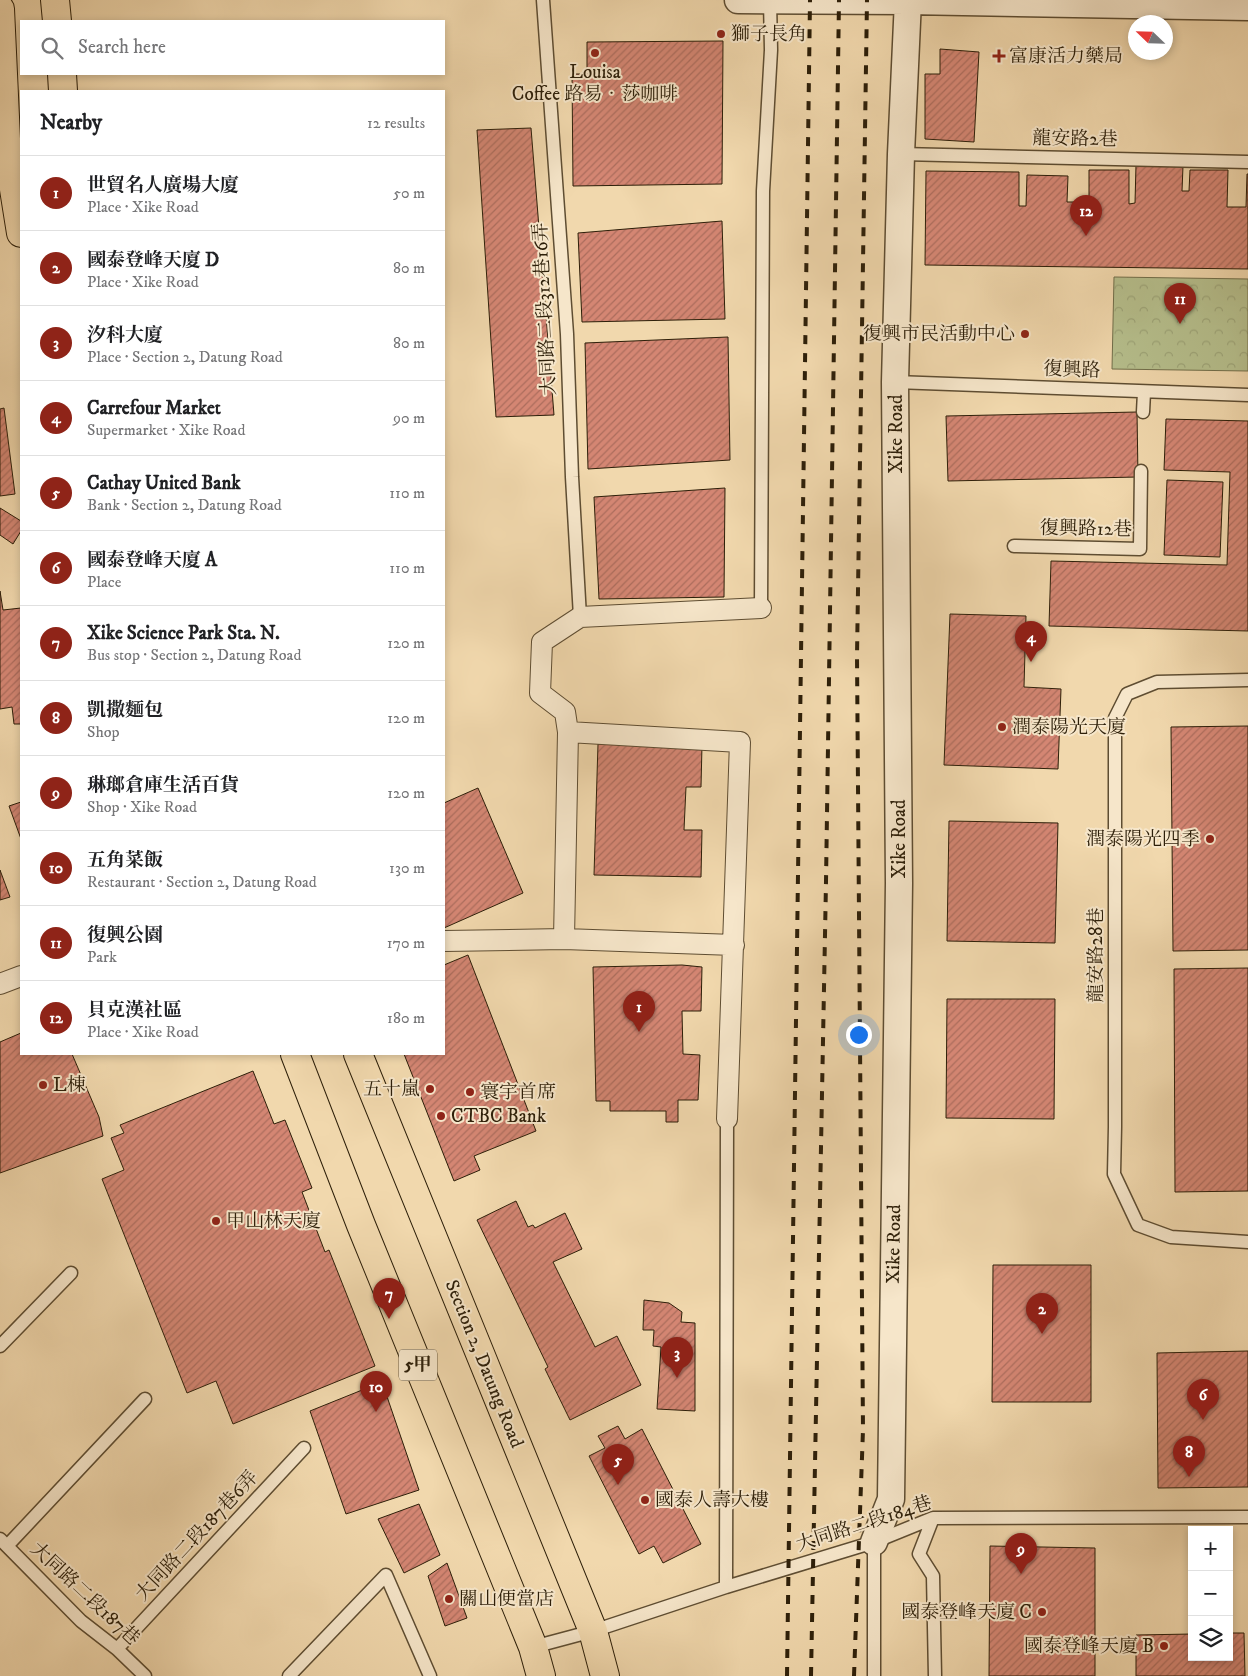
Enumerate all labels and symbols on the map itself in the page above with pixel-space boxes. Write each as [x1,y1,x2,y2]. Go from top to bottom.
north arrow [1128,15,1173,60]
place label: 獅子長角 [731,23,807,46]
marker: 獅子長角 [715,28,727,40]
place label: 富康活力藥局 [1009,45,1123,68]
marker: Louisa Coffee 路易．莎咖啡 [589,47,601,59]
marker: 富康活力藥局 [993,50,1005,62]
place label: Louisa Coffee 路易．莎咖啡 [512,61,678,106]
street label: 龍安路2巷 [1032,127,1118,151]
pin: 12 [1070,195,1102,236]
street label: 大同路二段312巷16弄 [529,222,561,396]
pin: 11 [1164,283,1196,324]
place label: 復興市民活動中心 [863,323,1015,346]
marker: 復興市民活動中心 [1019,328,1031,340]
street label: 復興路 [1043,358,1101,382]
street label: Xike Road [885,394,908,474]
street label: 復興路12巷 [1040,517,1132,541]
pin: 4 [1015,621,1047,662]
place label: 潤泰陽光天廈 [1012,716,1126,739]
marker: 潤泰陽光天廈 [996,721,1008,733]
street label: Xike Road [888,799,911,879]
place label: 潤泰陽光四季 [1086,828,1200,851]
marker: 潤泰陽光四季 [1204,833,1216,845]
street label: 龍安路28巷 [1085,908,1108,1002]
pin: 1 [623,991,655,1032]
your location [846,1022,872,1048]
place label: L棟 [53,1074,86,1097]
place label: 五十嵐 [363,1078,420,1101]
marker: L棟 [37,1079,49,1091]
place label: 寰宇首席 [480,1081,556,1104]
marker: 五十嵐 [424,1083,436,1095]
marker: 寰宇首席 [464,1086,476,1098]
place label: CTBC Bank [451,1105,547,1128]
marker: CTBC Bank [435,1110,447,1122]
street label: Xike Road [882,1204,906,1284]
place label: 甲山林天廈 [226,1210,321,1233]
marker: 甲山林天廈 [210,1215,222,1227]
street label: Section 2, Datung Road [440,1277,528,1452]
pin: 7 [373,1278,405,1319]
pin: 2 [1026,1293,1058,1334]
pin: 3 [661,1337,693,1378]
road number: 5甲 [399,1350,437,1380]
pin: 10 [360,1371,392,1412]
pin: 6 [1187,1379,1219,1420]
pin: 8 [1173,1436,1205,1477]
pin: 5 [602,1444,634,1485]
street label: 大同路二段187巷6弄 [131,1466,263,1606]
place label: 國泰人壽大樓 [655,1489,769,1512]
street label: 大同路二段184巷 [793,1491,935,1557]
marker: 國泰人壽大樓 [639,1494,651,1506]
pin: 9 [1005,1533,1037,1574]
street label: 大同路二段187巷 [26,1538,144,1650]
place label: 關山便當店 [459,1588,554,1611]
marker: 關山便當店 [443,1593,455,1605]
place label: 國泰登峰天廈 C [901,1601,1032,1624]
marker: 國泰登峰天廈 C [1036,1606,1048,1618]
place label: 國泰登峰天廈 B [1024,1635,1154,1658]
marker: 國泰登峰天廈 B [1158,1640,1170,1652]

